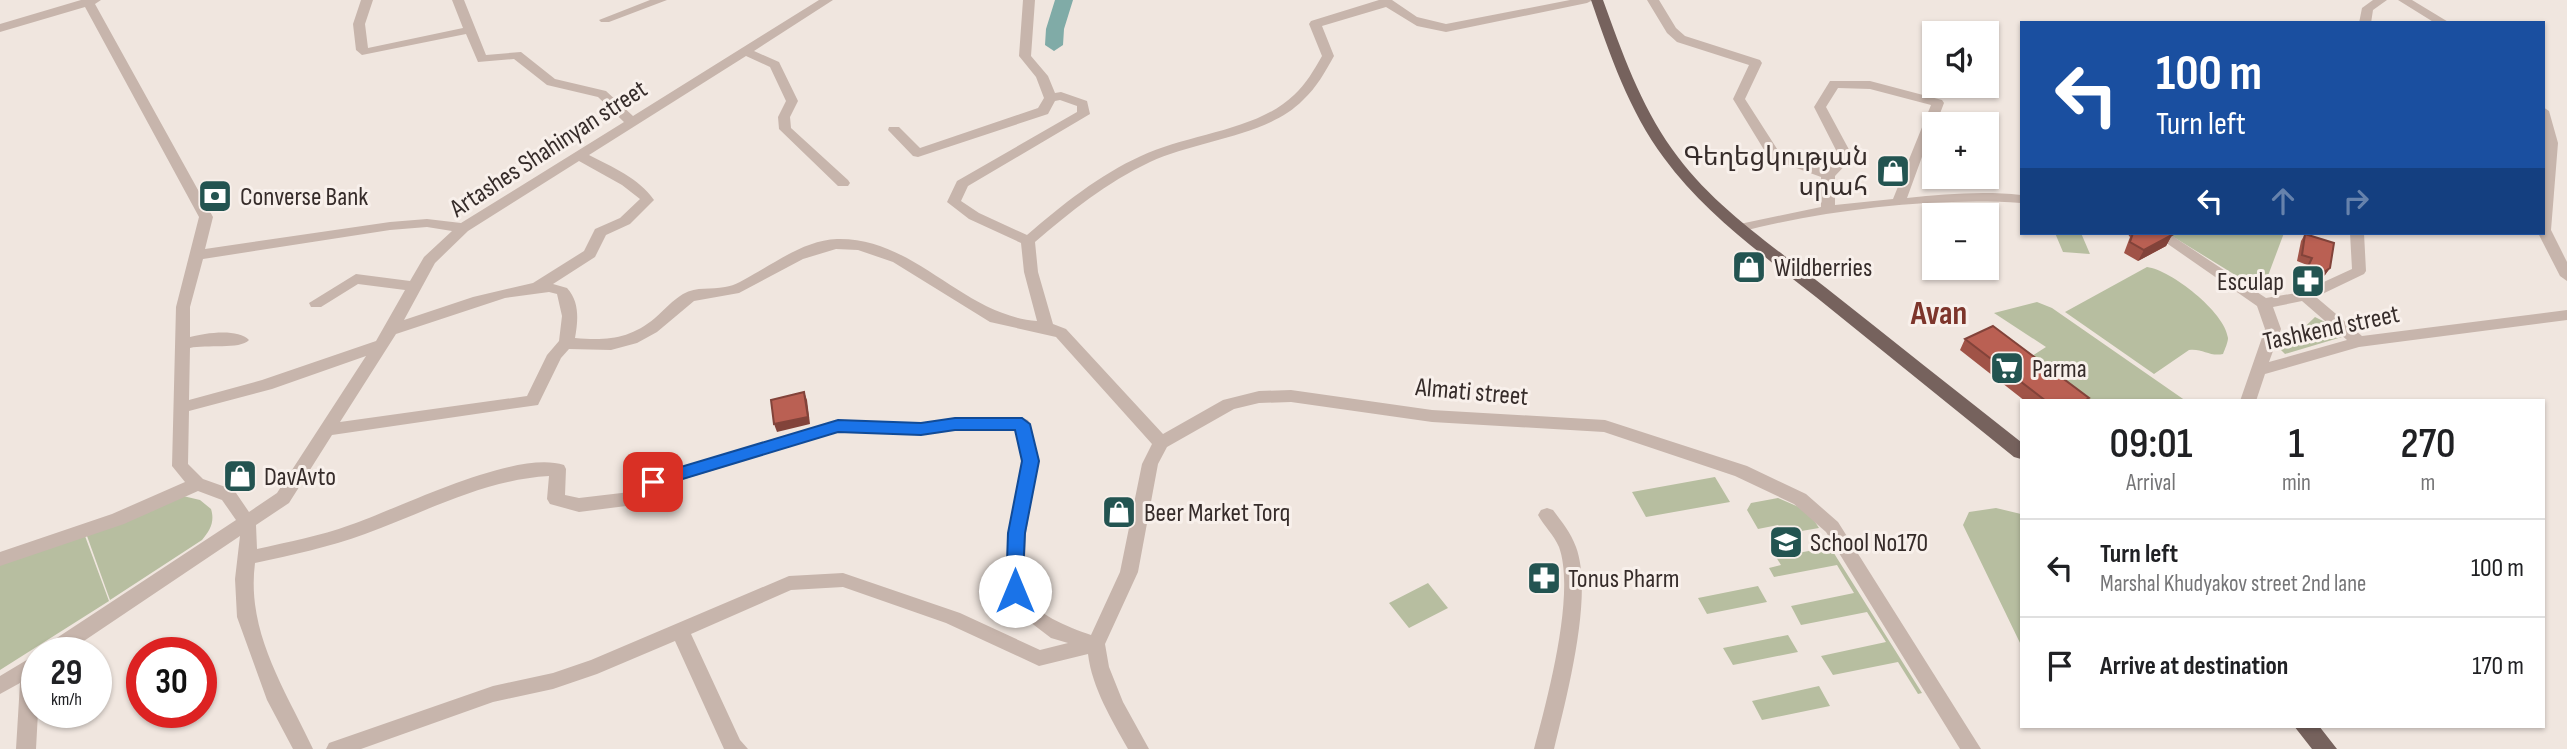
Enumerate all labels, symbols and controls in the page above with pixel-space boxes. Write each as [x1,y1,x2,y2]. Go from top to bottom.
map controls [1922,21,1999,280]
button: sound [1922,21,1999,98]
text: 100 m [2156,45,2262,104]
icon: left [2041,49,2132,140]
street label: Artashes Shahinyan street [444,74,653,225]
text: Turn left [2156,105,2246,144]
button: + [1922,112,1999,189]
place label: Գեղեցկության սրահ [1683,142,1868,203]
shop icon: Գեղեցկության սրահ [1874,152,1912,190]
bank icon: Converse Bank [196,177,234,215]
place label: Converse Bank [240,182,368,213]
icon: left [2191,182,2229,220]
icon: ahead [2264,182,2302,220]
icon: right [2337,182,2375,220]
button: − [1922,203,1999,280]
shop icon: Wildberries [1730,248,1768,286]
place label: Wildberries [1774,253,1872,284]
pharmacy icon: Esculap [2289,262,2327,300]
place label: Esculap [2217,267,2284,298]
district label: Avan [1910,294,1967,334]
street label: Tashkend street [2260,299,2402,358]
supermarket icon: Parma [1988,349,2026,387]
place label: Parma [2032,354,2087,385]
street label: Almati street [1413,372,1530,413]
text: 09:01 [2110,419,2192,470]
text: 1 [2289,419,2304,470]
text: 270 [2400,419,2455,470]
pin [623,452,683,512]
shop icon: DavAvto [221,457,259,495]
place label: DavAvto [264,462,336,493]
icon: arrive [634,463,672,501]
text: Arrival [2126,469,2176,497]
text: min [2282,469,2311,497]
text: m [2421,469,2435,497]
shop icon: Beer Market Torq [1100,493,1138,531]
place label: Beer Market Torq [1144,498,1290,529]
school or university icon: School No170 [1767,523,1805,561]
place label: School No170 [1810,528,1928,559]
text: Turn left [2100,539,2178,570]
icon: left [2041,549,2079,587]
text: 100 m [2471,553,2524,584]
position arrow [978,554,1052,628]
pharmacy icon: Tonus Pharm [1525,559,1563,597]
place label: Tonus Pharm [1568,564,1679,595]
text: Marshal Khudyakov street 2nd lane [2100,570,2366,598]
speed limit sign: 30 [126,637,217,728]
icon: arrive [2041,647,2079,685]
text: Arrive at destination [2100,651,2288,682]
text: 170 m [2472,651,2524,682]
text: 29 [51,652,82,695]
text: km/h [51,689,82,710]

